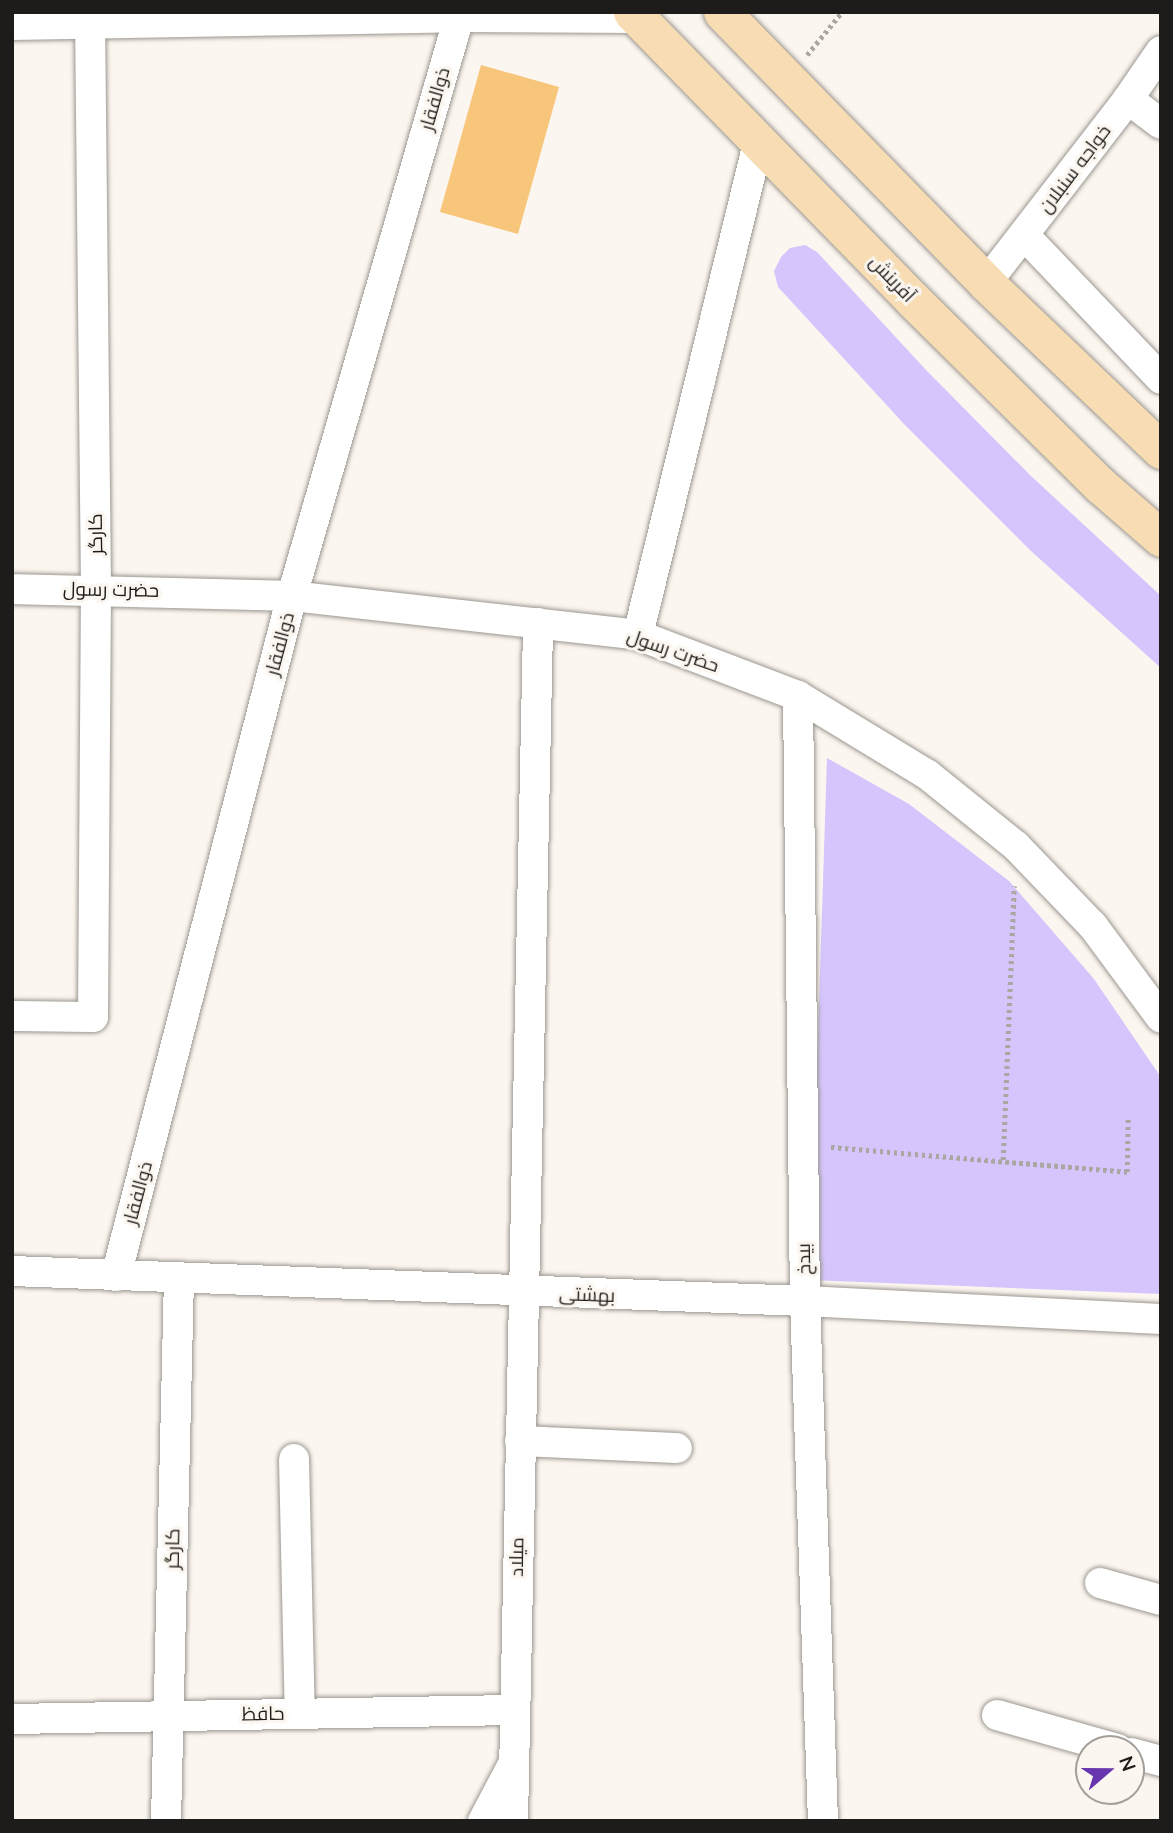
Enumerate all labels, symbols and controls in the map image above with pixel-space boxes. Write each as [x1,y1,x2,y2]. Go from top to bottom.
street label: ذوالفقار [415,65,455,133]
street label: خواجه سنبلان [1034,120,1116,218]
street label: آفرینش [864,251,920,307]
street label: کارگر [84,513,108,555]
street label: حضرت رسول [63,578,159,602]
street label: ذوالفقار [261,610,299,678]
street label: حضرت رسول [624,625,722,677]
street label: ذوالفقار [119,1159,157,1227]
street label: بیدخ [792,1243,816,1275]
street label: بهشتی [558,1283,616,1307]
street label: کارگر [161,1528,185,1570]
street label: میلاد [505,1537,529,1577]
street label: حافظ [241,1702,285,1726]
north arrow [1075,1735,1145,1805]
text: N [1114,1753,1142,1774]

